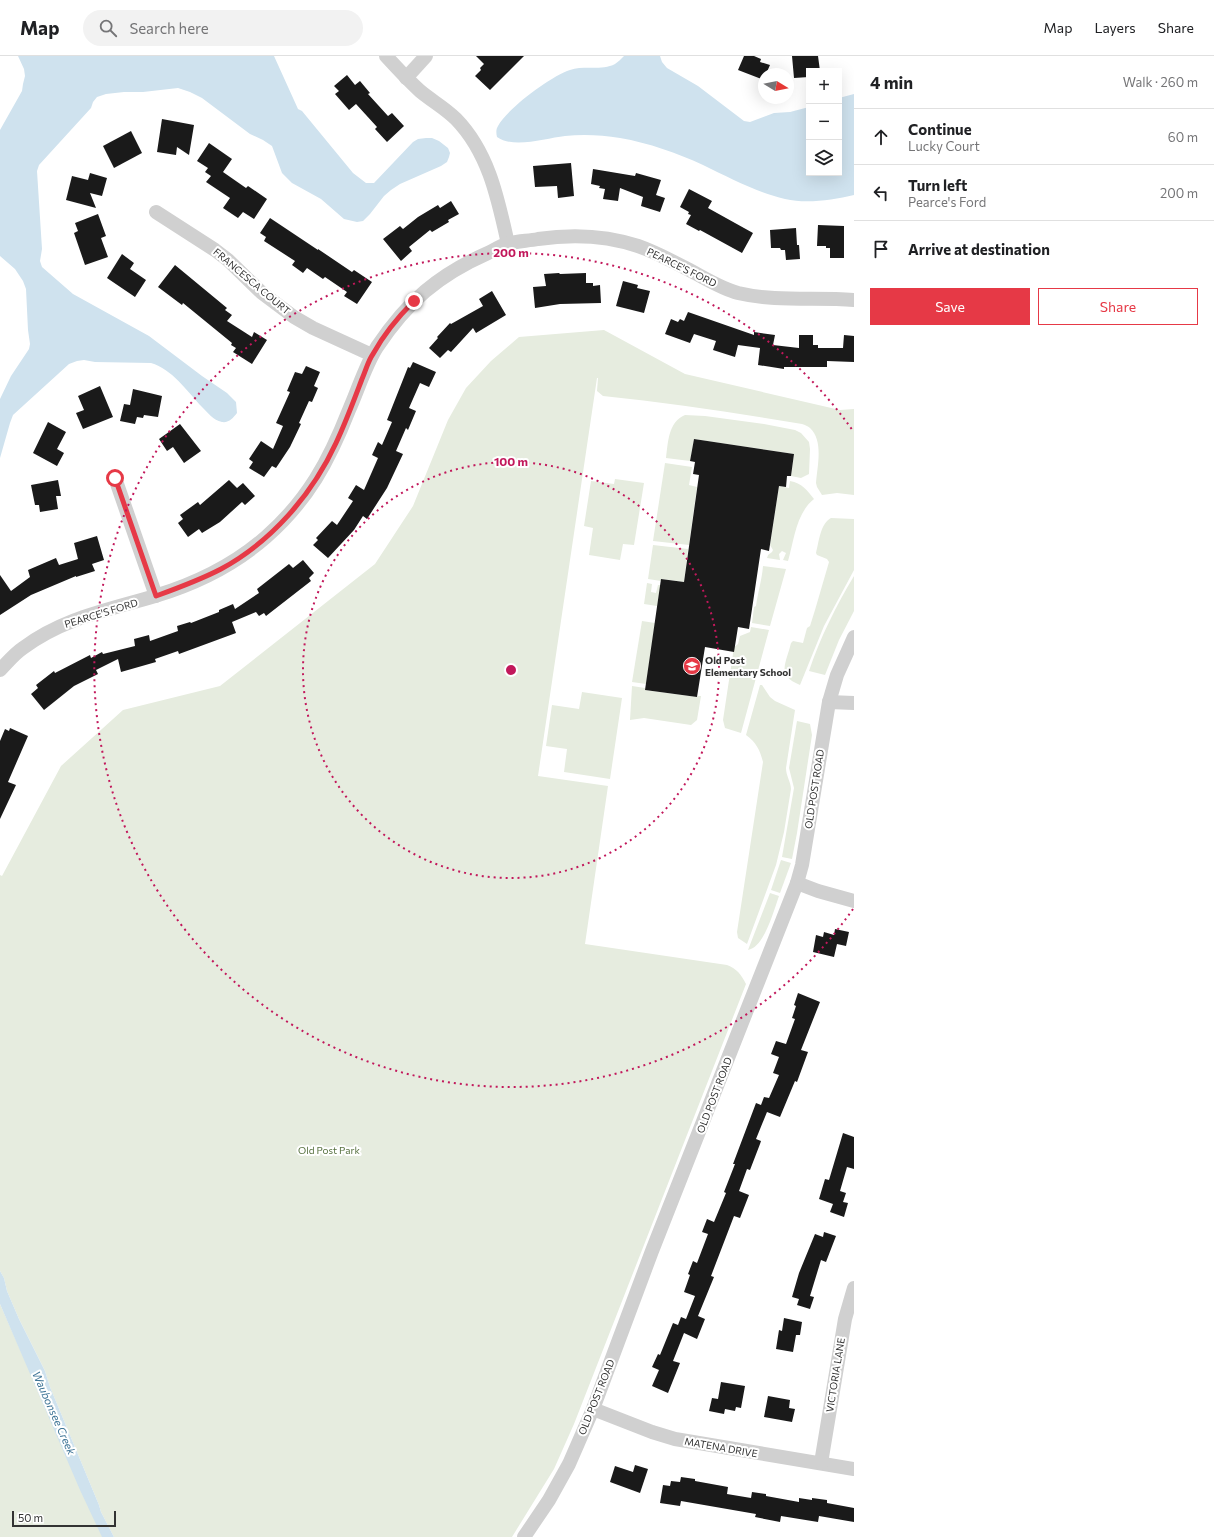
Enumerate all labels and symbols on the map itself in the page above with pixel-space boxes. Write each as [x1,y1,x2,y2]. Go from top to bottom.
north arrow [758,68,794,104]
street label: FRANCESCA COURT [211,245,293,317]
text: 200 m [493,245,529,259]
street label: PEARCE'S FORD [645,245,719,289]
route end [405,292,423,310]
text: 100 m [494,454,528,468]
route start [106,469,124,487]
street label: PEARCE'S FORD [63,596,139,630]
place label: Old Post Elementary School [705,654,791,678]
school or university icon: Old Post Elementary School [682,656,702,676]
centre of rings [504,663,518,677]
street label: OLD POST ROAD [802,748,826,830]
street label: OLD POST ROAD [694,1055,734,1135]
park label: Old Post Park [298,1144,360,1156]
street label: VICTORIA LANE [823,1337,847,1413]
street label: OLD POST ROAD [575,1357,617,1437]
water label: Waubonsee Creek [30,1369,79,1457]
street label: MATENA DRIVE [684,1435,759,1459]
scale bar [12,1509,116,1528]

